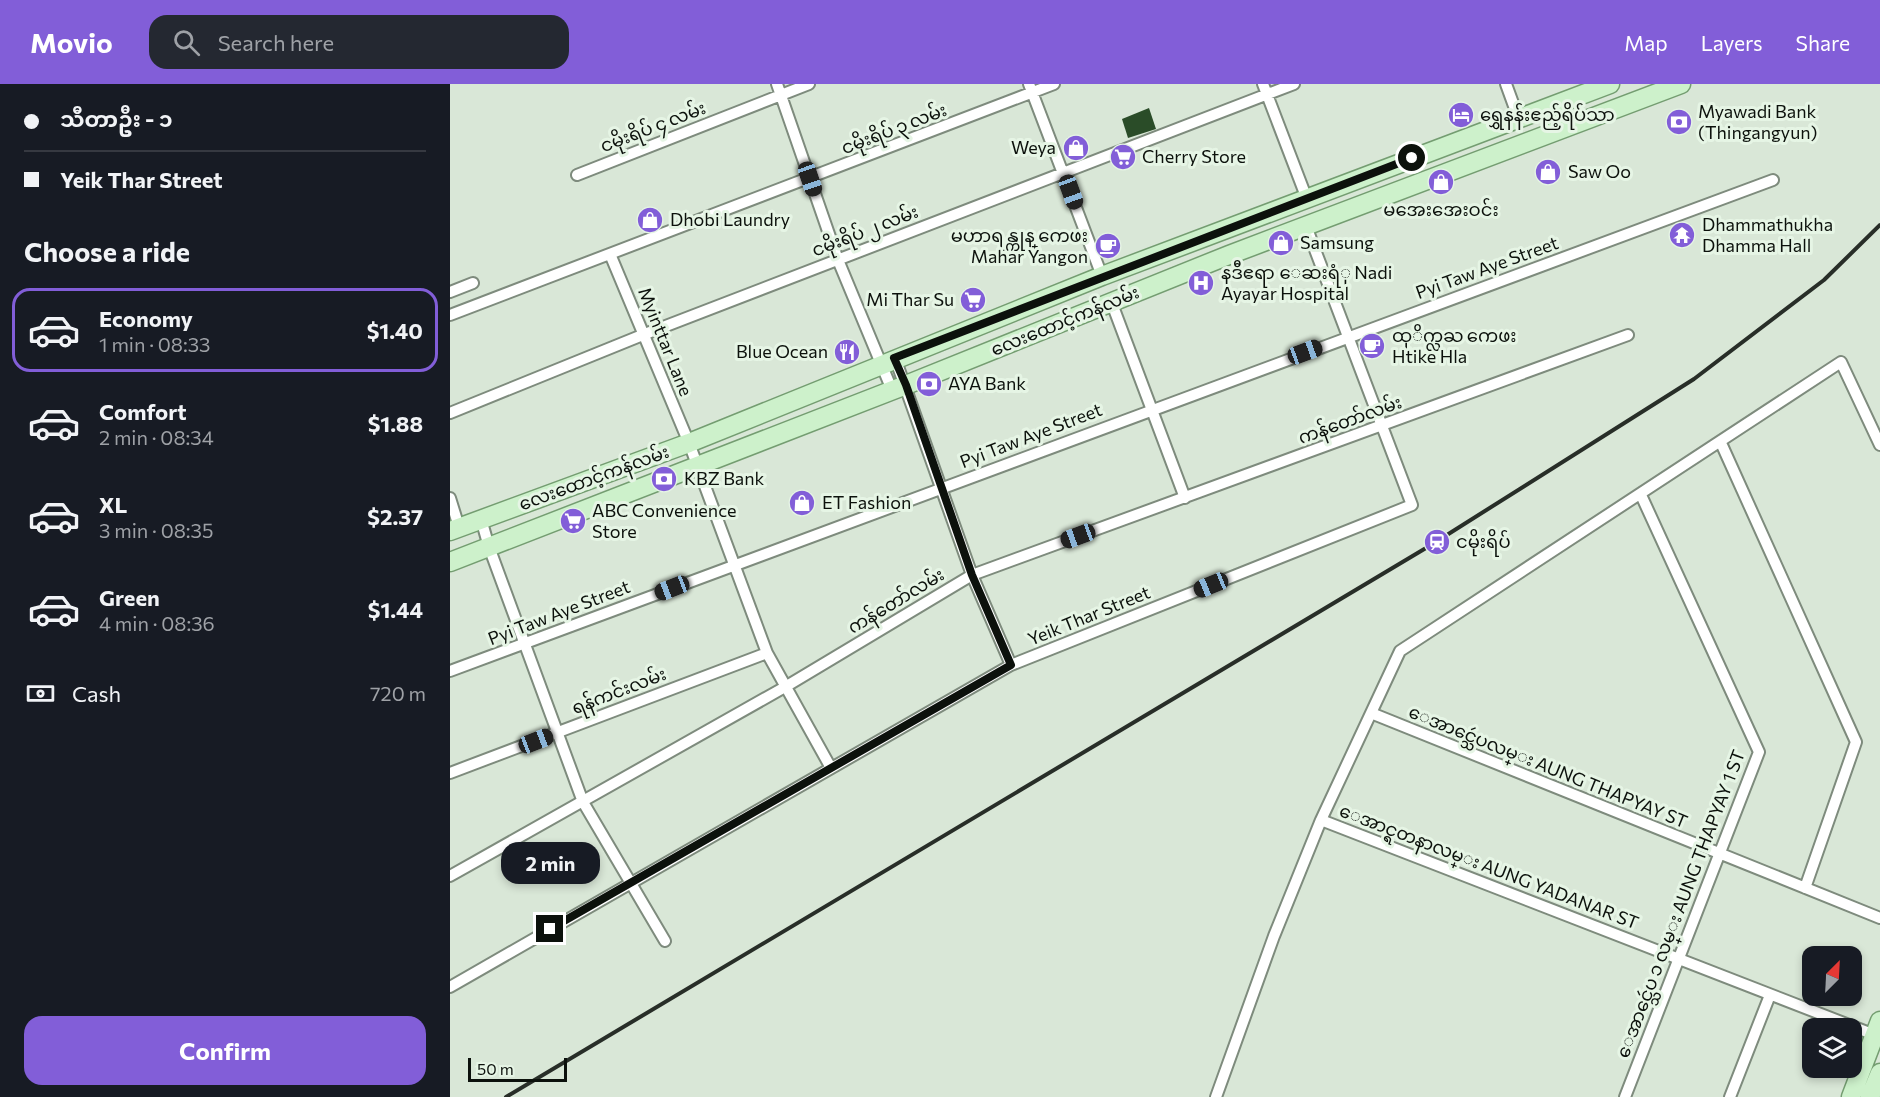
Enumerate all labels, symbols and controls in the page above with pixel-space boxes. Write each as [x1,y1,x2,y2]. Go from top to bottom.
search box [149,15,569,69]
text: Movio [30,25,113,59]
icon: search [170,26,203,59]
text: Search here [218,29,334,56]
text: Map [1624,30,1668,55]
text: Layers [1701,30,1763,55]
text: Share [1796,30,1850,55]
street label: ငမိုးရိပ် ၄ လမ်း [596,94,710,161]
street label: ငမိုးရိပ် ၃ လမ်း [837,96,951,163]
hotel icon: ရွှေနန်းဧည့်ရိပ်သာ [1446,100,1476,130]
place label: Myawadi Bank (Thingangyun) [1698,100,1817,143]
place label: ရွှေနန်းဧည့်ရိပ်သာ [1480,101,1615,130]
text: သီတာဦး - ၁ [60,105,172,132]
bank icon: Myawadi Bank (Thingangyun) [1664,107,1694,137]
shop icon: Weya [1061,133,1091,163]
place label: Weya [1011,136,1056,158]
supermarket icon: Cherry Store [1108,142,1138,172]
route start [1398,144,1425,171]
place label: Cherry Store [1142,145,1246,167]
shop icon: Saw Oo [1533,157,1563,187]
car [796,159,824,199]
place label: Saw Oo [1568,160,1631,182]
text: Yeik Thar Street [60,166,223,193]
shop icon: မအေးအေးဝင်း [1426,167,1456,197]
car [1056,172,1086,212]
place label: မအေးအေးဝင်း [1383,197,1499,220]
street label: ငမိုးရိပ် ၂ လမ်း [808,198,923,265]
shop icon: Dhobi Laundry [635,205,665,235]
place label: Dhobi Laundry [670,208,790,230]
place label: Dhammathukha Dhamma Hall [1702,213,1833,256]
temple icon: Dhammathukha Dhamma Hall [1667,220,1697,250]
place label: မဟာရန္ကုန္ ကေဖး Mahar Yangon [951,224,1088,267]
shop icon: Samsung [1266,228,1296,258]
cafe icon: မဟာရန္ကုန္ ကေဖး Mahar Yangon [1093,231,1123,261]
place label: Samsung [1300,231,1374,253]
street label: Pyi Taw Aye Street [1412,231,1561,303]
text: Choose a ride [24,235,190,268]
place label: နဒီဧရာ ေဆးရံု Nadi Ayayar Hospital [1221,259,1392,304]
hospital icon: နဒီဧရာ ေဆးရံု Nadi Ayayar Hospital [1186,268,1216,298]
street label: လေးထောင့်ကန်လမ်း [987,279,1144,365]
street label: Myinttar Lane [634,284,698,399]
supermarket icon: Mi Thar Su [958,285,988,315]
place label: Mi Thar Su [866,288,954,310]
icon: car [27,303,81,357]
text: Economy [99,305,193,332]
text: $1.40 [367,317,423,344]
place label: ထုိက္လႀ ကေဖး Htike Hla [1392,323,1517,367]
cafe icon: ထုိက္လႀ ကေဖး Htike Hla [1357,331,1387,361]
text: 1 min · 08:33 [99,332,211,356]
restaurant icon: Blue Ocean [832,337,862,367]
car [1285,337,1325,367]
place label: Blue Ocean [736,340,828,362]
bank icon: AYA Bank [914,369,944,399]
place label: AYA Bank [948,372,1026,394]
street label: ကန်တော်လမ်း [1294,389,1406,453]
icon: car [27,396,81,450]
text: Comfort [99,398,187,425]
street label: Pyi Taw Aye Street [957,398,1105,472]
text: $1.88 [368,410,423,437]
text: 2 min · 08:34 [99,425,214,449]
street label: လေးထောင့်ကန်လမ်း [515,439,673,519]
bank icon: KBZ Bank [649,464,679,494]
place label: KBZ Bank [684,467,765,489]
shop icon: ET Fashion [787,488,817,518]
icon: car [27,489,81,543]
text: XL [99,491,127,518]
place label: ET Fashion [822,491,911,513]
place label: ABC Convenience Store [592,499,737,542]
text: $2.37 [367,503,423,530]
supermarket icon: ABC Convenience Store [558,506,588,536]
text: 3 min · 08:35 [99,518,213,542]
car [1058,521,1098,551]
station icon: ငမိုးရိပ် [1422,527,1452,557]
place label: ငမိုးရိပ် [1456,528,1511,557]
street label: ကန်တော်လမ်း [843,562,950,642]
car [1191,570,1231,600]
car [652,573,692,603]
street label: Pyi Taw Aye Street [485,575,633,649]
street label: Yeik Thar Street [1024,580,1153,650]
icon: car [27,582,81,636]
text: Green [99,584,160,611]
text: $1.44 [368,596,423,623]
text: 4 min · 08:36 [99,611,215,635]
street label: ရန်ကင်းလမ်း [568,661,671,723]
icon: cash [24,677,57,710]
text: Cash [72,680,121,707]
text: 720 m [370,681,426,705]
street label: ေအာင္သေဴပလမ္း AUNG THAPYAY ST [1404,700,1691,837]
car [516,726,556,756]
street label: ေအာင္သေဴပ ၁ လမ္း AUNG THAPYAY 1 ST [1611,747,1754,1062]
street label: ေအာင္ရတနာလမ္း AUNG YADANAR ST [1335,799,1642,939]
callout: 2 min [501,842,600,884]
text: 2 min [526,851,575,875]
route end [536,915,563,942]
north arrow [1802,946,1862,1006]
map controls [1802,946,1862,1078]
button: Confirm [24,1016,426,1085]
button: layers [1802,1018,1862,1078]
scale bar [468,1055,567,1082]
text: 50 m [477,1059,514,1078]

